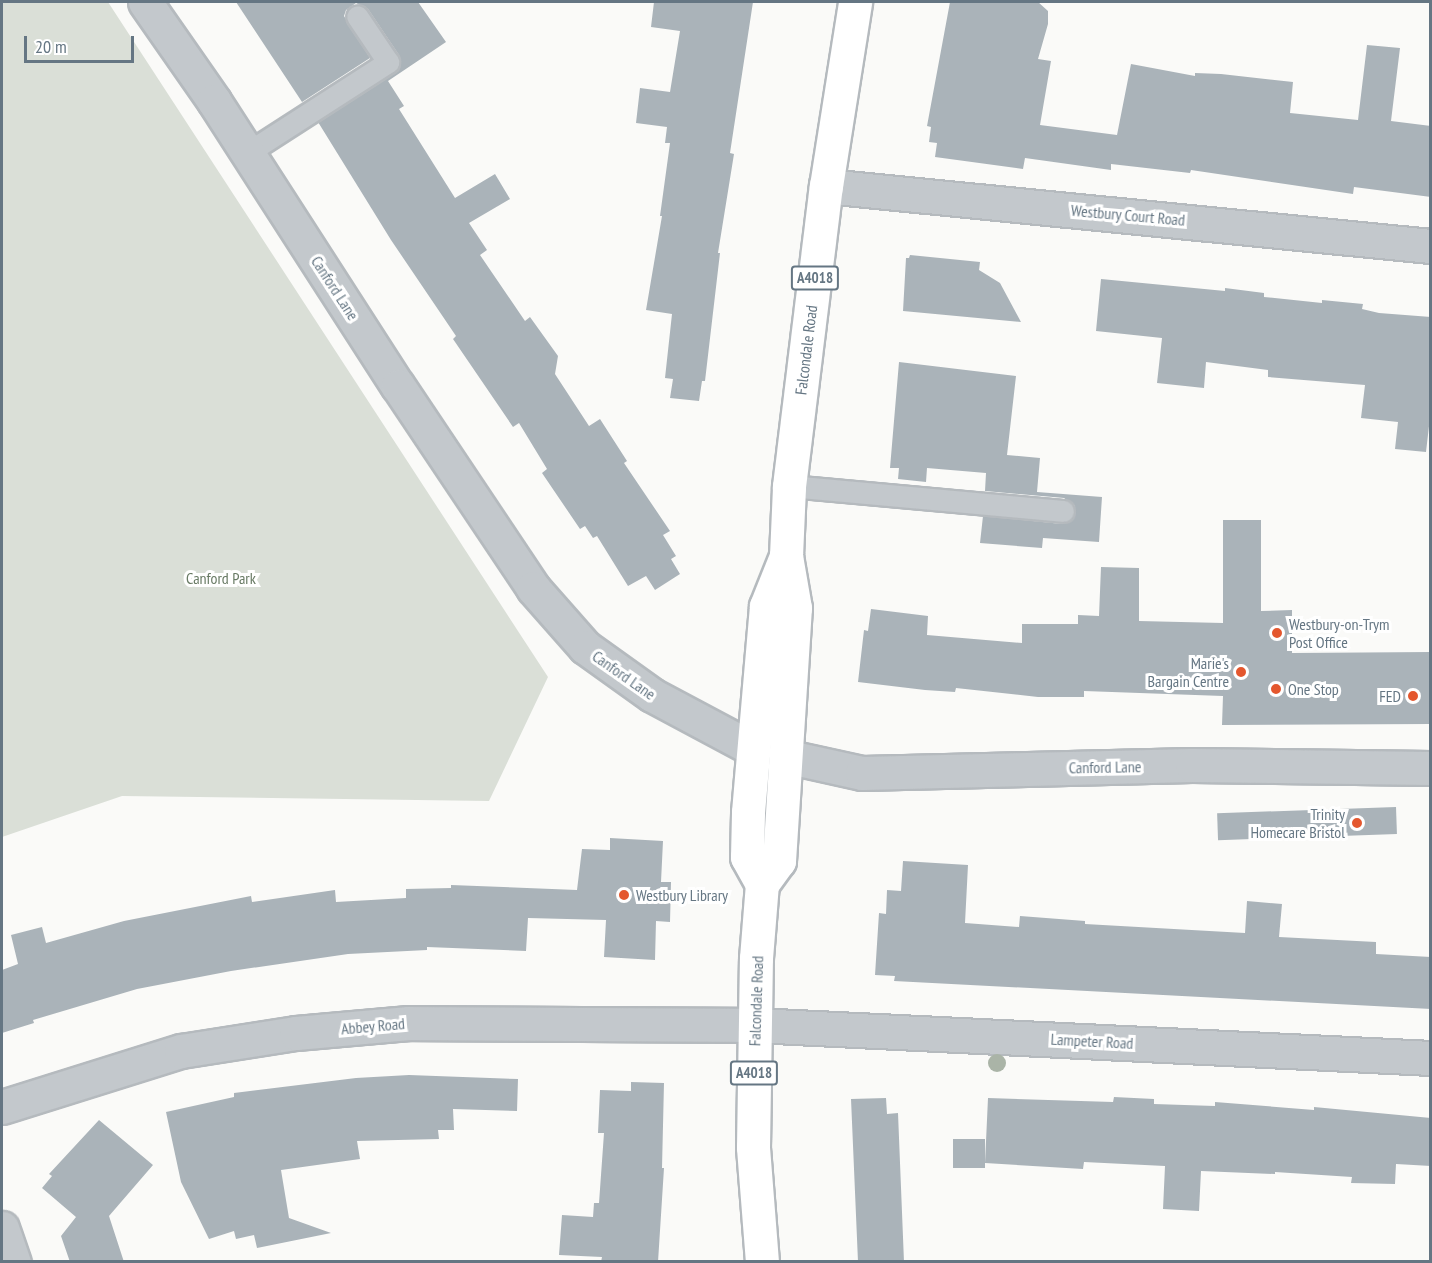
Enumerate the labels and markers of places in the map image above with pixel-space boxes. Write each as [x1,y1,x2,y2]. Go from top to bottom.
place label: Westbury-on-Trym Post Office [1289,614,1389,652]
marker: Westbury-on-Trym Post Office [1270,626,1284,640]
place label: Marie's Bargain Centre [1148,653,1229,691]
marker: Marie's Bargain Centre [1234,665,1248,679]
place label: One Stop [1288,679,1339,699]
marker: One Stop [1269,682,1283,696]
place label: FED [1379,686,1401,706]
marker: FED [1406,689,1420,703]
place label: Trinity Homecare Bristol [1250,804,1345,842]
marker: Trinity Homecare Bristol [1350,816,1364,830]
place label: Westbury Library [636,885,729,905]
marker: Westbury Library [617,888,631,902]

